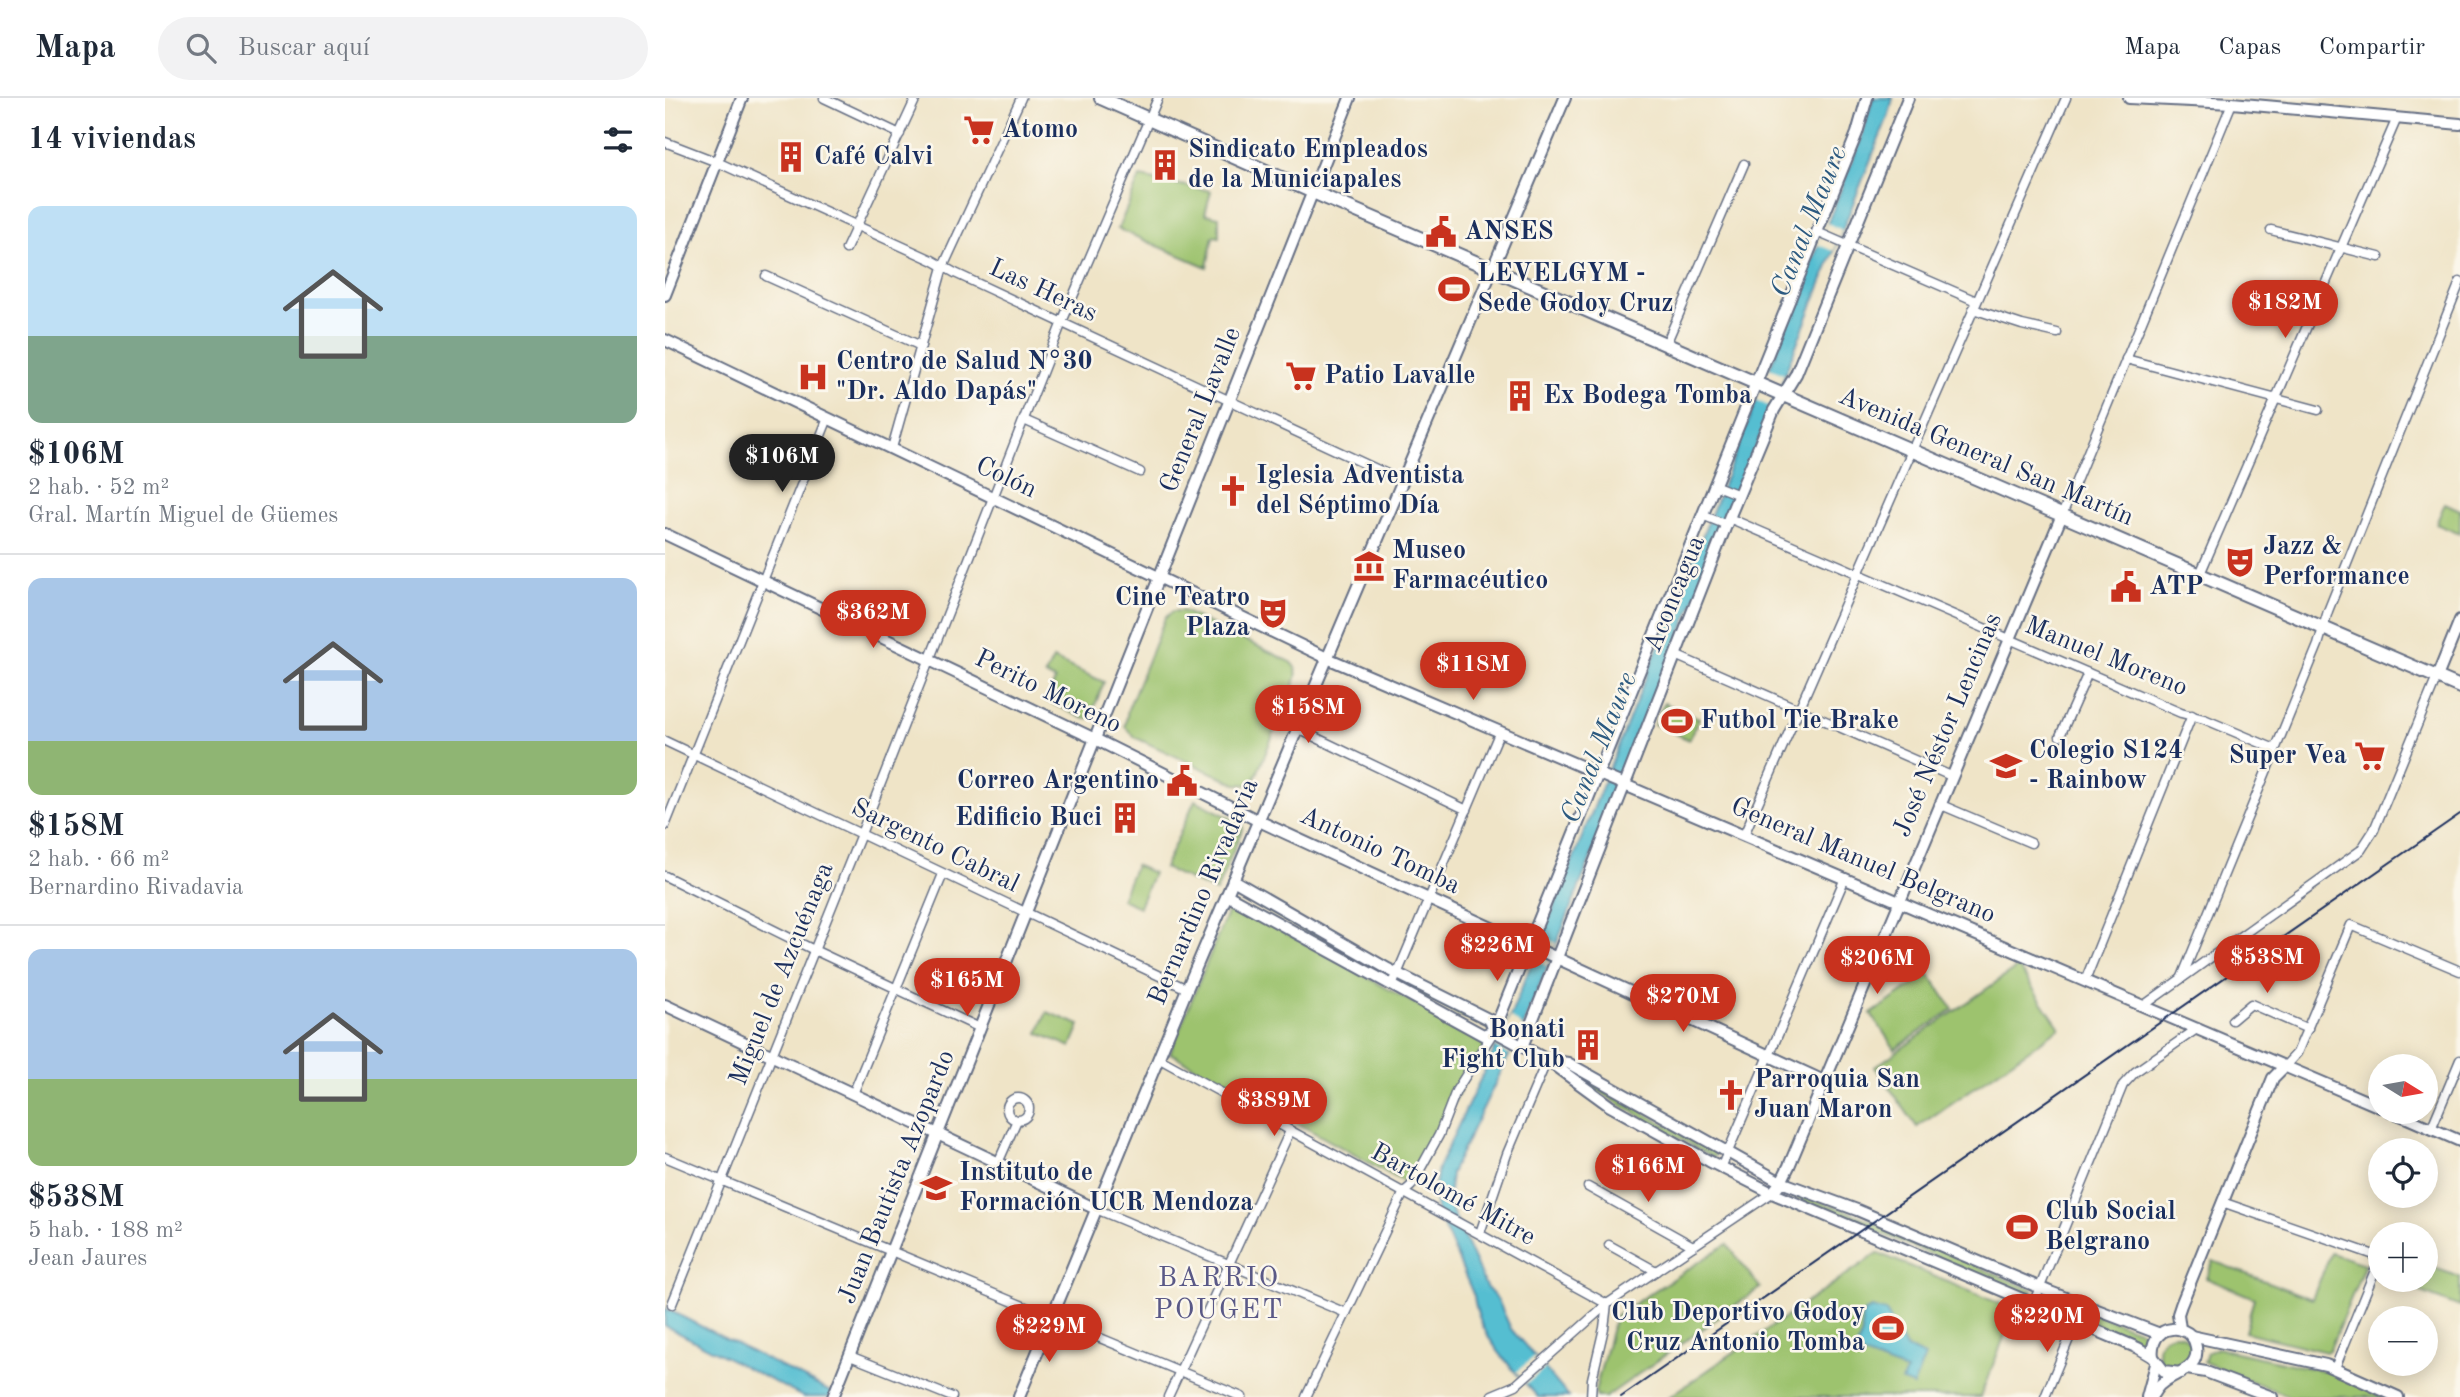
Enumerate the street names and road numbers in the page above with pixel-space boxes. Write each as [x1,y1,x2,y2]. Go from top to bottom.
street label: Las Heras [985,255,1101,327]
street label: General Lavalle [1156,324,1246,496]
street label: Avenida General San Martín [1835,383,2137,531]
street label: Colón [971,453,1041,503]
street label: Aconcagua [1640,532,1710,656]
street label: José Néstor Lencinas [1889,609,2007,841]
street label: Manuel Moreno [2021,613,2191,701]
street label: Perito Moreno [971,645,1125,739]
street label: Bernardino Rivadavia [1144,775,1264,1009]
street label: General Manuel Belgrano [1727,793,1999,929]
street label: Sargento Cabral [847,794,1023,898]
street label: Antonio Tomba [1296,803,1464,900]
street label: Miguel de Azcuénaga [725,859,839,1089]
street label: Juan Bautista Azopardo [834,1046,960,1308]
street label: Bartolomé Mitre [1366,1139,1540,1251]

